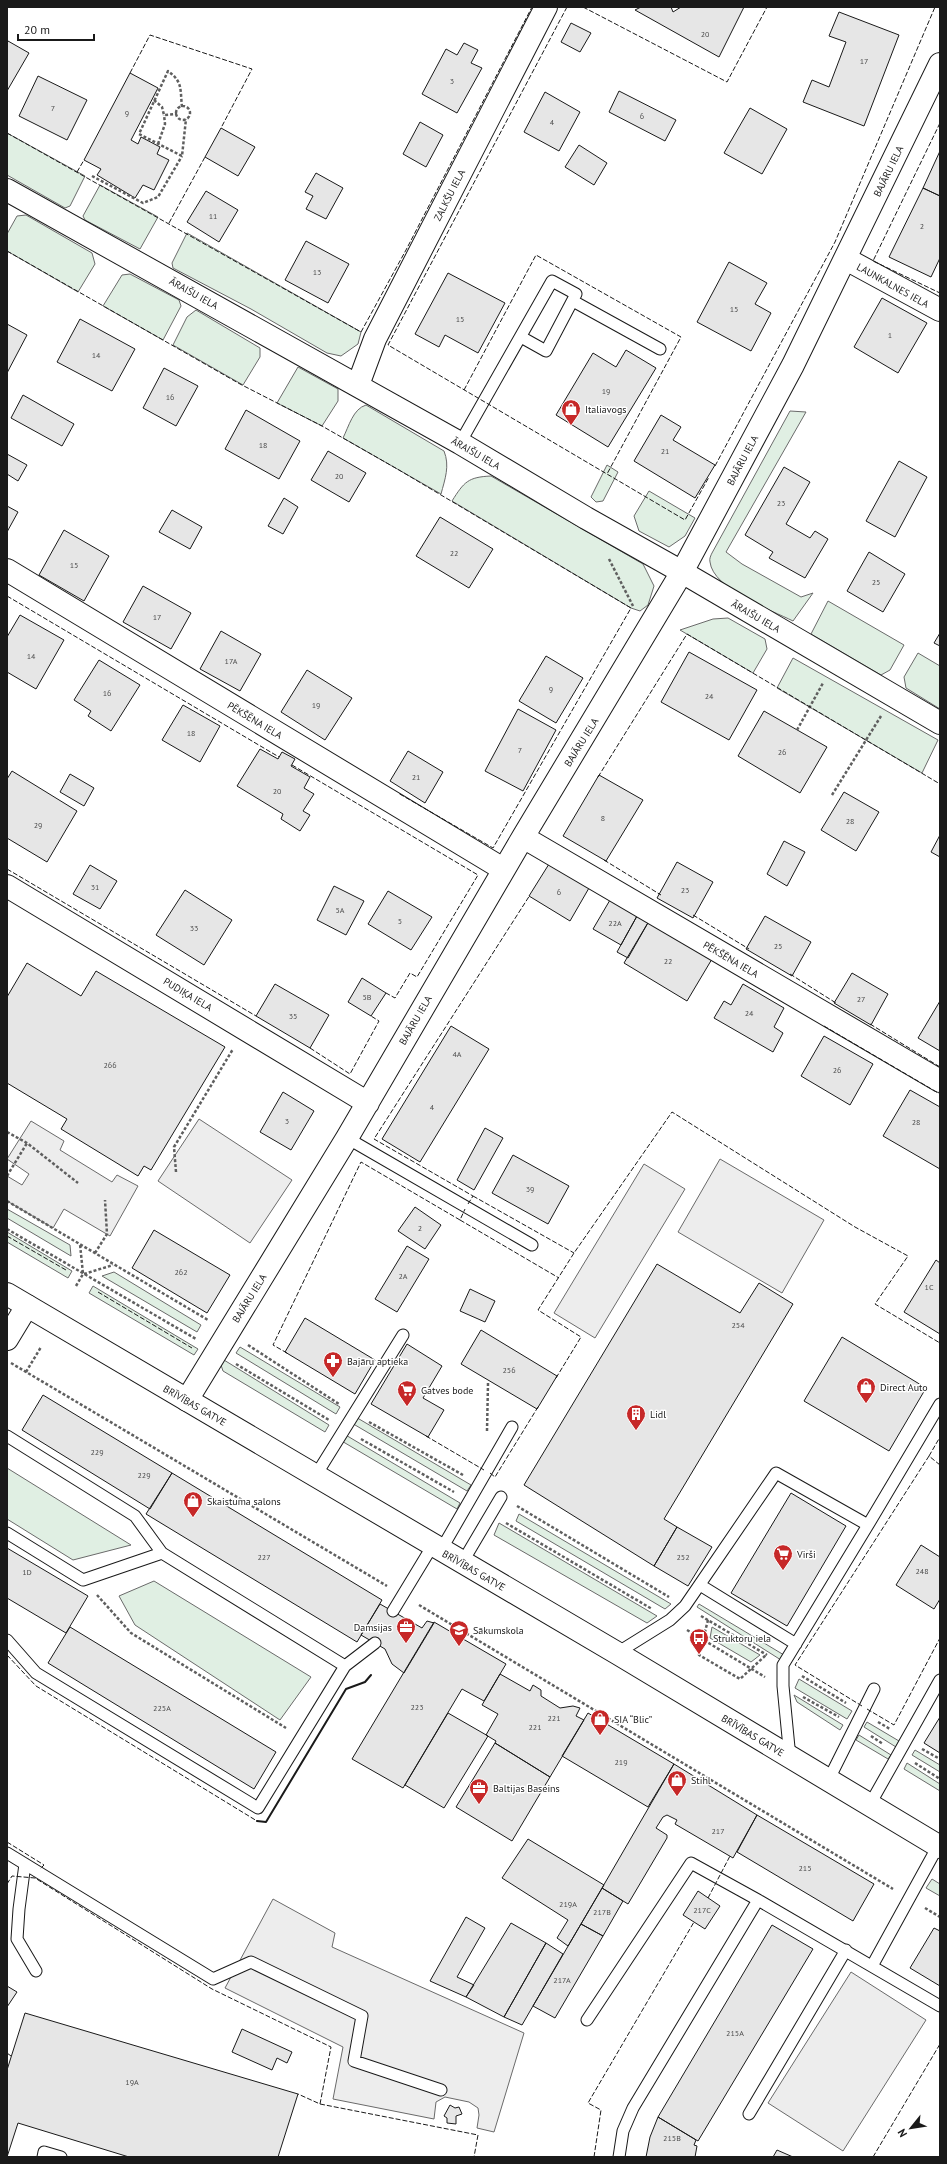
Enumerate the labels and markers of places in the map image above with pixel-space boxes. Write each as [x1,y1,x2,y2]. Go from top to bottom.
shop icon: Italiavogs [560,398,582,426]
place label: Italiavogs [585,403,626,416]
pharmacy icon: Bajāru aptieka [322,1350,344,1378]
place label: Bajāru aptieka [347,1355,408,1368]
shop icon: Direct Auto [855,1376,877,1404]
supermarket icon: Gatves bode [396,1379,418,1407]
place label: Direct Auto [880,1381,928,1394]
place label: Gatves bode [421,1384,473,1397]
building icon: Lidl [625,1403,647,1431]
place label: Lidl [650,1408,666,1421]
shop icon: Skaistuma salons [182,1490,204,1518]
place label: Skaistuma salons [207,1495,281,1508]
supermarket icon: Virši [772,1543,794,1571]
place label: Virši [796,1548,816,1561]
office icon: Damsijas [395,1616,417,1644]
school or university icon: Sākumskola [448,1619,470,1647]
place label: Damsijas [354,1621,392,1634]
place label: Sākumskola [473,1624,524,1637]
bus stop icon: Struktoru iela [688,1627,710,1655]
place label: Struktoru iela [713,1632,771,1645]
shop icon: SIA “Blic” [589,1708,611,1736]
place label: SIA “Blic” [614,1713,653,1726]
shop icon: Stihl [666,1769,688,1797]
place label: Stihl [691,1774,711,1787]
office icon: Baltijas Baseins [468,1777,490,1805]
place label: Baltijas Baseins [493,1782,560,1795]

